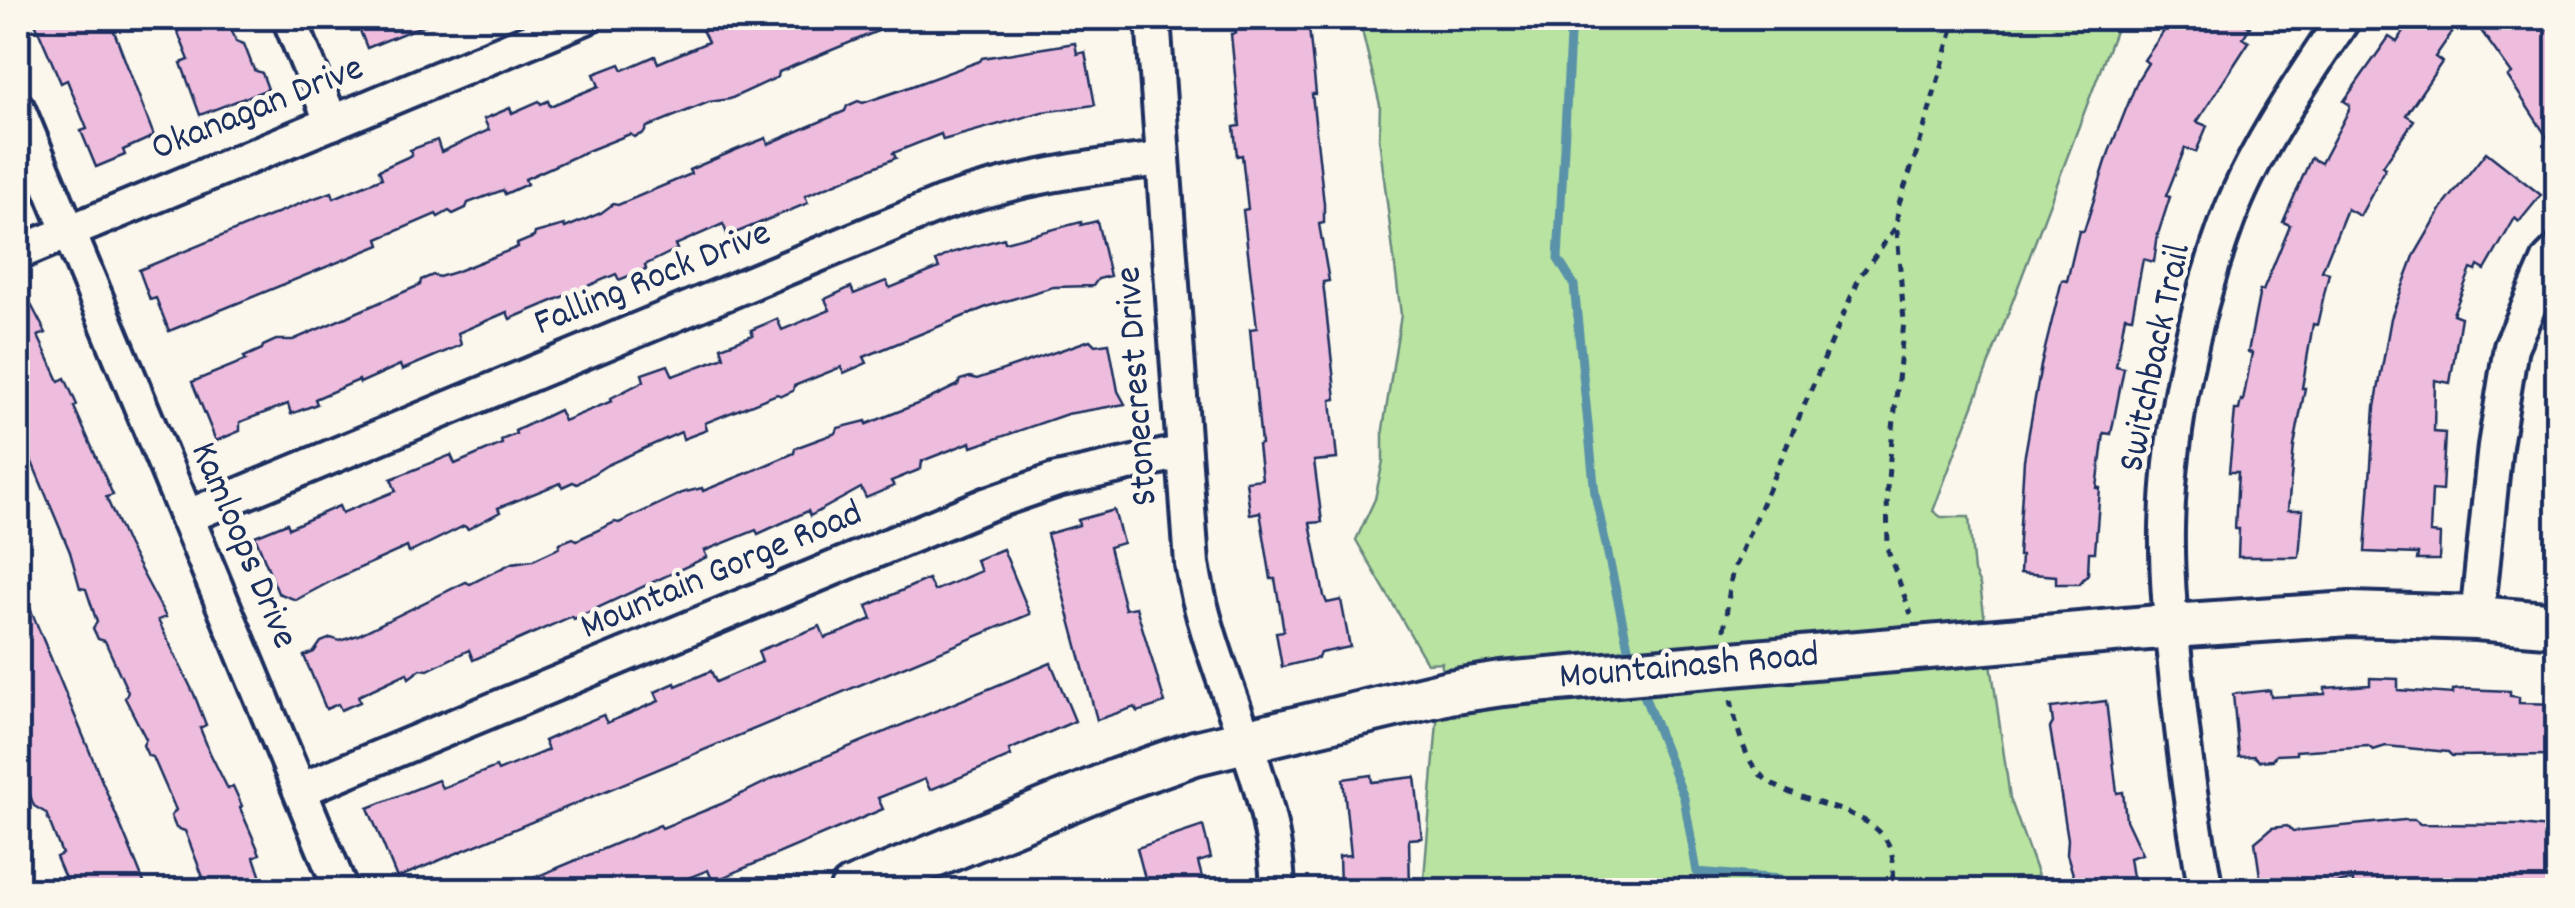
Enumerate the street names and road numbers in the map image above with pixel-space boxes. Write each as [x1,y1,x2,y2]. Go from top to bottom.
street label: Okanagan Drive [144,42,372,178]
street label: Falling Rock Drive [526,208,780,352]
street label: Switchback Trail [2106,239,2208,477]
street label: Stonecrest Drive [1103,264,1175,508]
street label: Kamloops Drive [174,434,310,658]
street label: Mountain Gorge Road [572,488,872,656]
street label: Mountainash Road [1557,629,1821,707]

